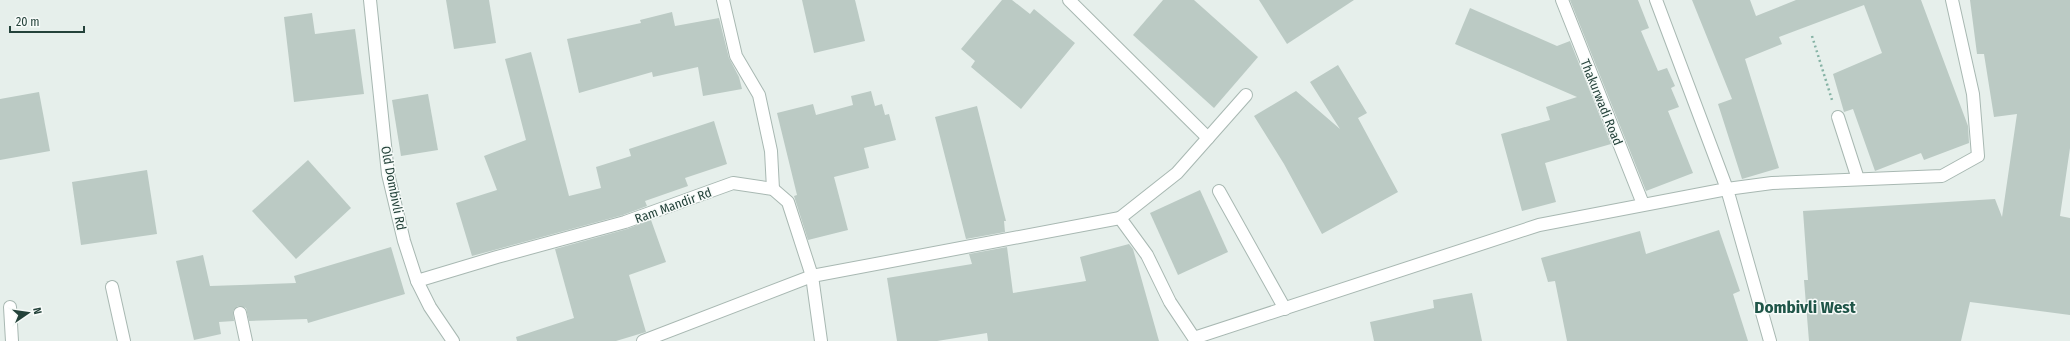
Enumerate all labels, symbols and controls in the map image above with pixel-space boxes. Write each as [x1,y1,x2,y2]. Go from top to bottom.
scale bar [10,8,84,34]
text: 20 m [16,15,40,29]
street label: Thakurwadi Road [1577,57,1626,147]
street label: Old Dombivli Rd [378,145,409,232]
street label: Ram Mandir Rd [633,185,714,226]
north arrow [8,293,48,333]
district label: Dombivli West [1754,297,1857,318]
text: N [30,306,44,316]

